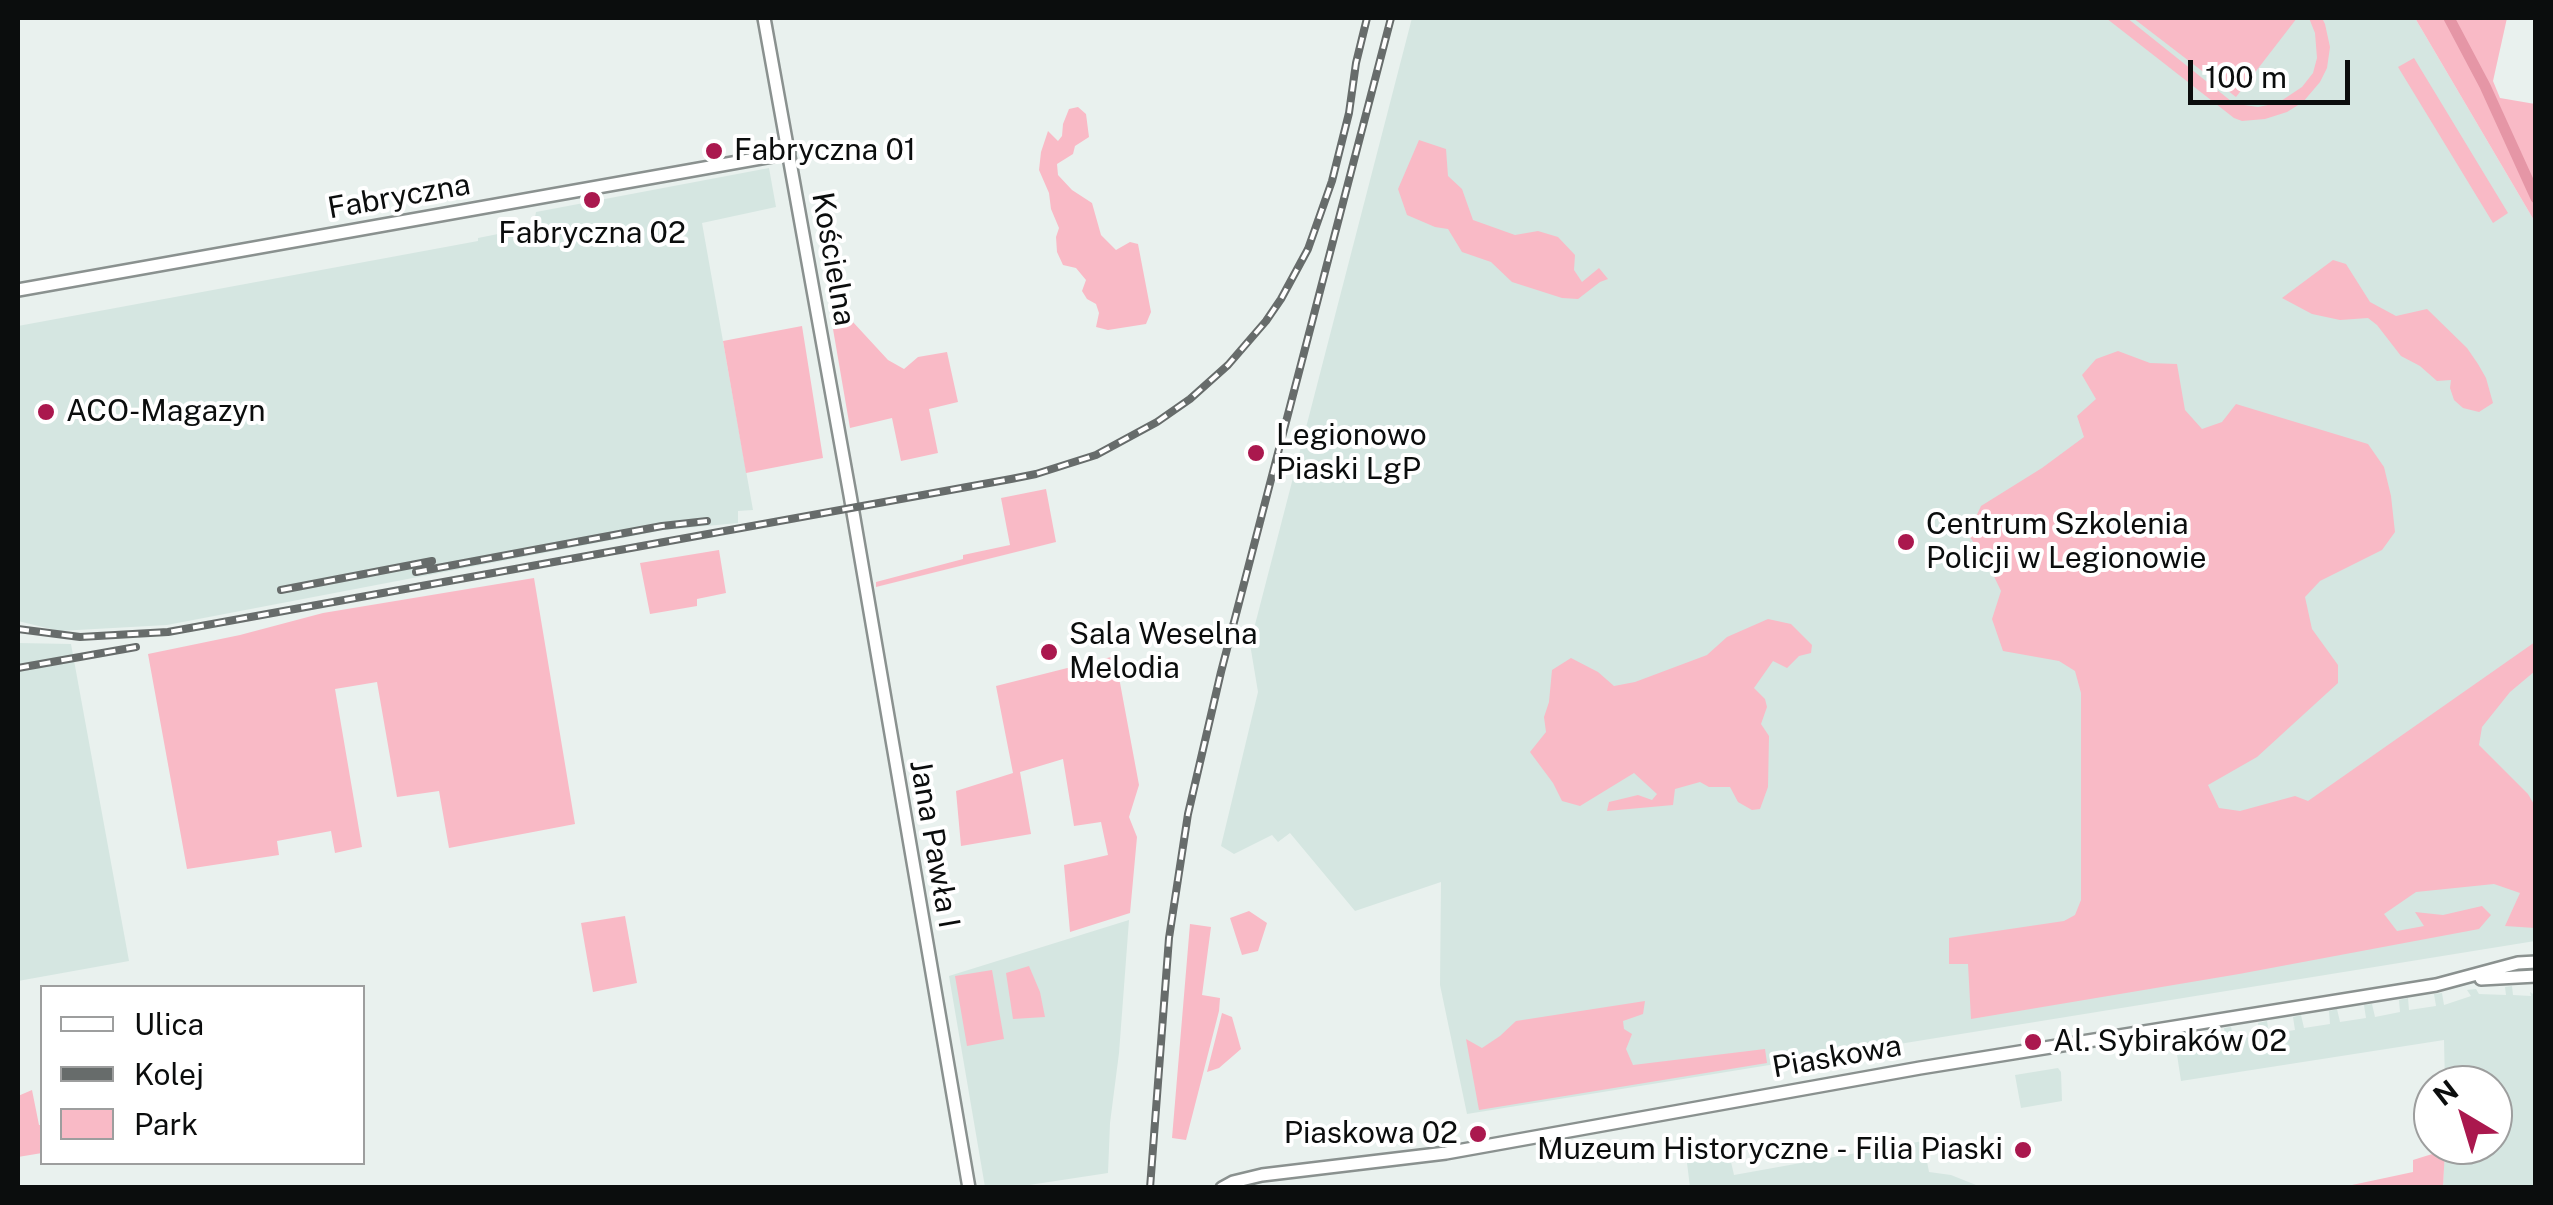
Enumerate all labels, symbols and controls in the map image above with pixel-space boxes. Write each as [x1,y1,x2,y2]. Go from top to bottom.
scale bar [2193,40,2356,102]
text: 100 m [2205,59,2287,95]
place label: Fabryczna 01 [734,133,916,169]
marker: Fabryczna 01 [703,140,725,162]
street label: Fabryczna [325,167,473,227]
marker: Fabryczna 02 [581,189,603,211]
street label: Kościelna [804,189,862,329]
place label: Fabryczna 02 [498,216,686,252]
place label: ACO-Magazyn [66,394,266,430]
marker: ACO-Magazyn [35,401,57,423]
place label: Legionowo Piaski LgP [1276,418,1427,488]
marker: Legionowo Piaski LgP [1245,442,1267,464]
place label: Centrum Szkolenia Policji w Legionowie [1926,507,2207,578]
marker: Centrum Szkolenia Policji w Legionowie [1895,531,1917,553]
place label: Sala Weselna Melodia [1069,617,1258,688]
marker: Sala Weselna Melodia [1038,641,1060,663]
street label: Jana Pawła I [901,757,967,931]
legend [40,985,365,1165]
text: Ulica [134,1006,204,1042]
place label: Al. Sybiraków 02 [2053,1024,2287,1060]
street label: Piaskowa [1770,1028,1904,1086]
marker: Al. Sybiraków 02 [2022,1031,2044,1053]
text: Kolej [134,1056,204,1092]
north arrow [2413,1065,2513,1165]
text: N [2427,1073,2464,1112]
text: Park [134,1106,198,1142]
place label: Piaskowa 02 [1284,1116,1458,1152]
marker: Piaskowa 02 [1467,1123,1489,1145]
place label: Muzeum Historyczne - Filia Piaski [1537,1132,2003,1168]
marker: Muzeum Historyczne - Filia Piaski [2012,1139,2034,1161]

